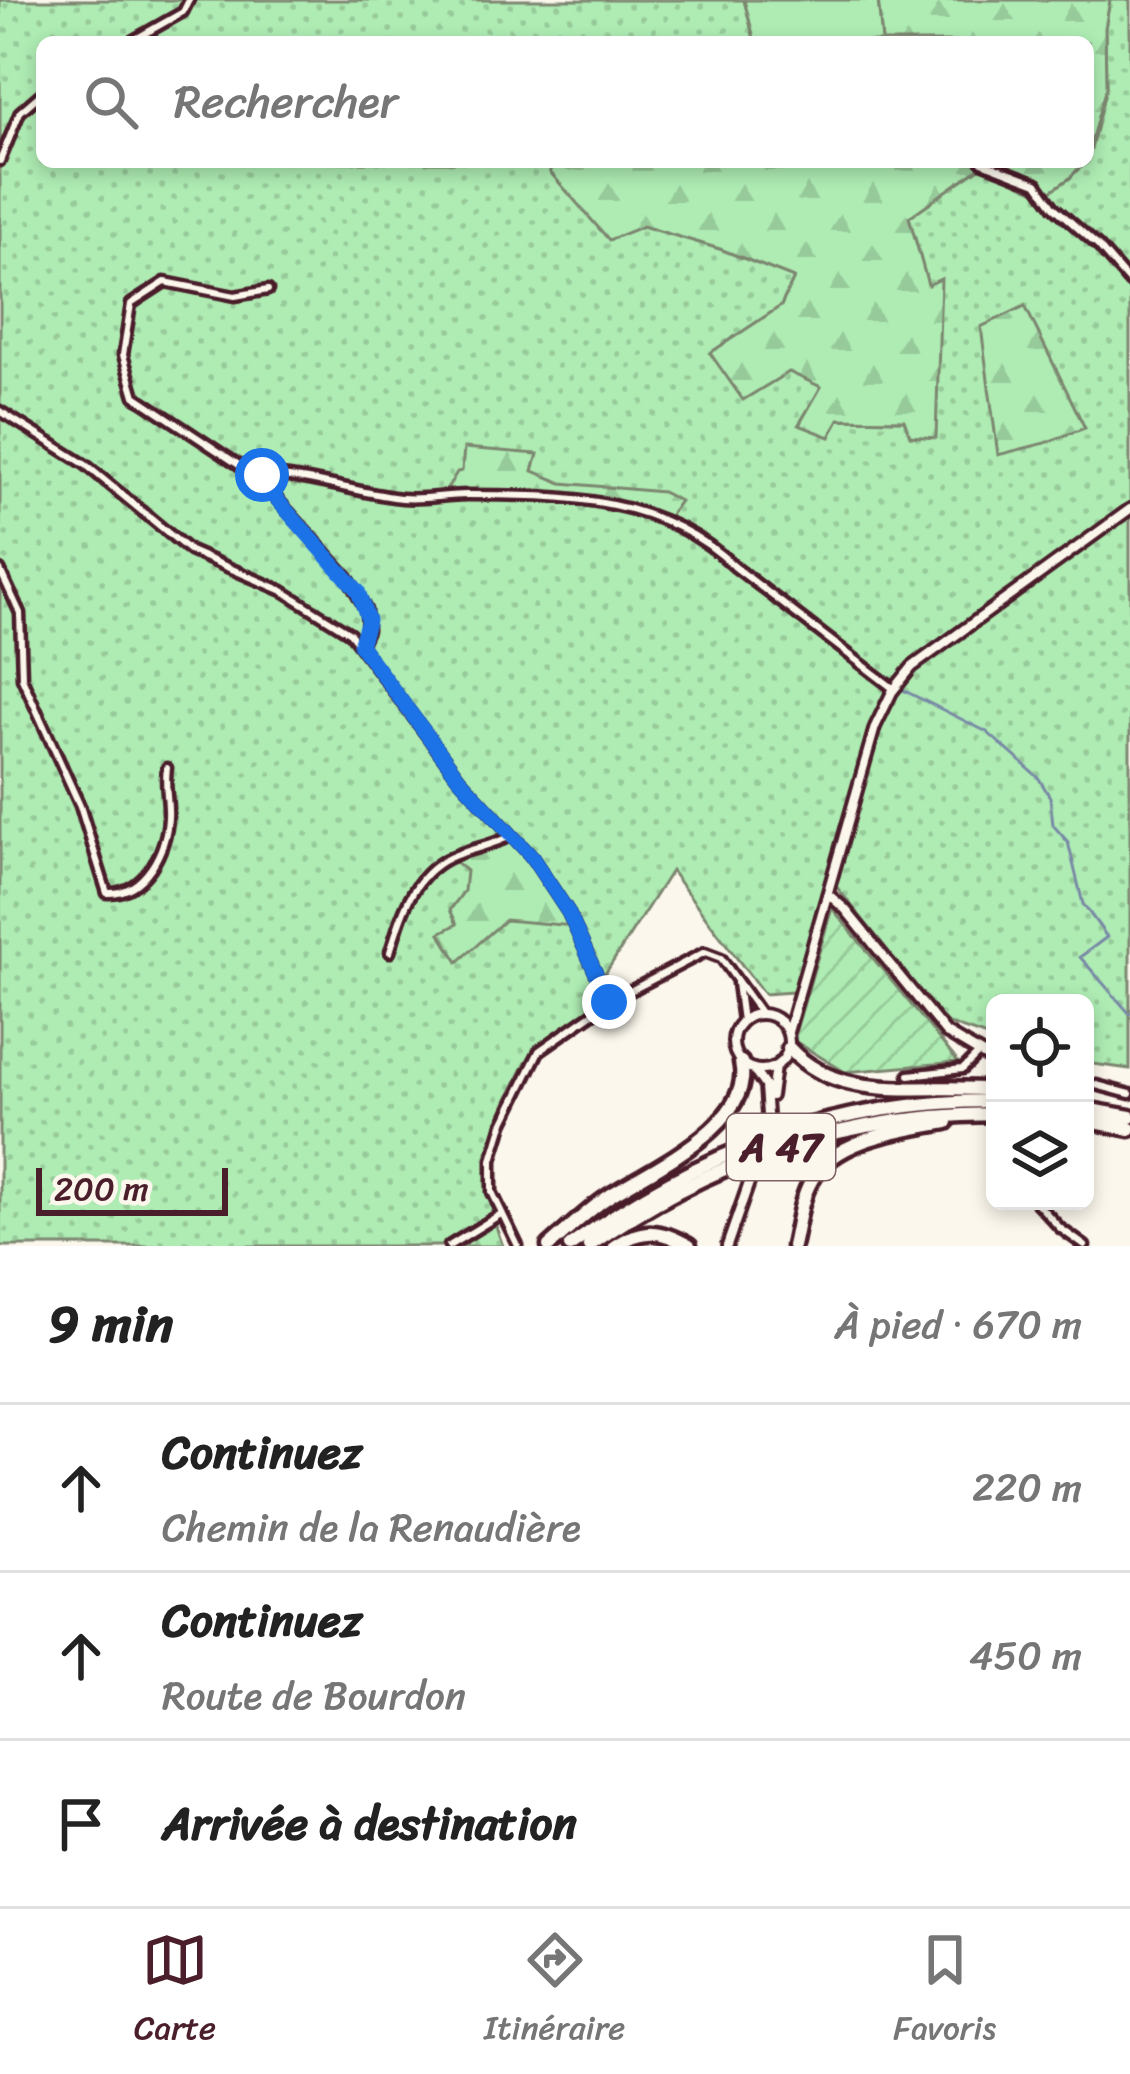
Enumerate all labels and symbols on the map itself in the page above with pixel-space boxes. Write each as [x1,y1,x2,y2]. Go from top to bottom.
route start [235,448,289,502]
route end [582,975,636,1029]
road number: A 47 [727,1114,835,1180]
scale bar [36,1162,228,1215]

